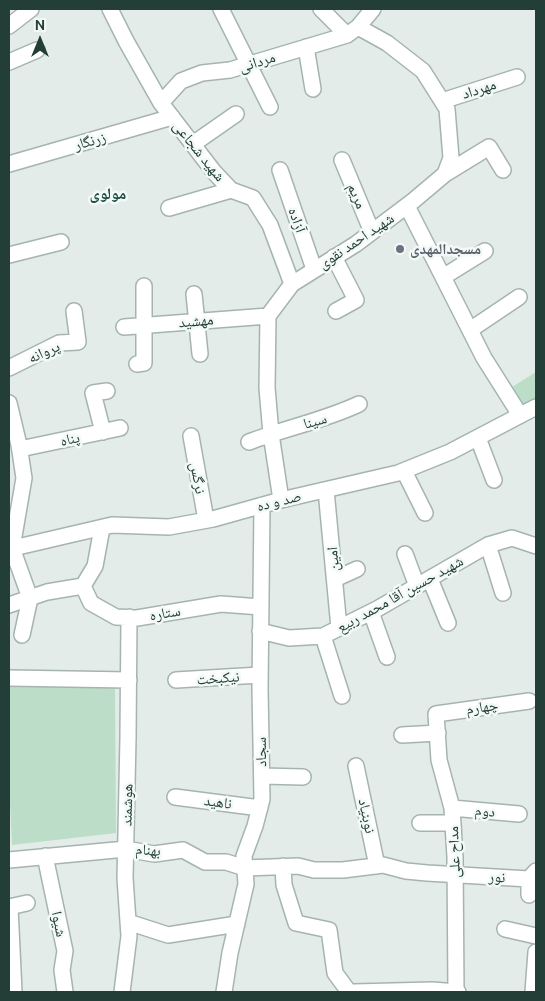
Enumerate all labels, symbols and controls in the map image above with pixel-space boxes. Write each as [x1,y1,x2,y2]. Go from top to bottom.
north arrow [15,15,65,65]
text: N [35,17,45,33]
street label: مردانی [237,48,277,76]
street label: مهرداد [460,75,498,103]
street label: شهید شجاعی [169,117,229,185]
street label: زرنگار [72,128,108,154]
street label: مریم [344,181,370,211]
district label: مولوی [90,184,126,204]
street label: آزاده [284,205,310,235]
street label: شهید احمد نقوی [315,209,397,273]
place label: مسجدالمهدی [410,240,481,258]
marker: مسجدالمهدی [394,243,406,255]
street label: مهشید [178,311,214,331]
street label: پروانه [25,337,63,367]
street label: سینا [301,409,329,433]
street label: پناه [59,428,81,450]
street label: نرگس [186,461,210,495]
street label: صد و ده [255,487,303,515]
street label: امین [323,546,343,572]
street label: شهید حسین آقا محمد ربیع [334,552,466,636]
street label: ستاره [148,601,182,625]
street label: نیکبخت [196,668,240,688]
street label: چهارم [465,696,499,718]
street label: سجاد [252,737,270,767]
street label: هوشمند [118,784,136,826]
street label: ناهید [203,791,233,813]
street label: نوبنیاد [355,797,379,835]
street label: دوم [474,801,496,821]
street label: مداح علی [444,826,464,878]
street label: بهنام [135,840,161,860]
street label: نور [488,868,506,886]
street label: شیوا [48,909,70,939]

